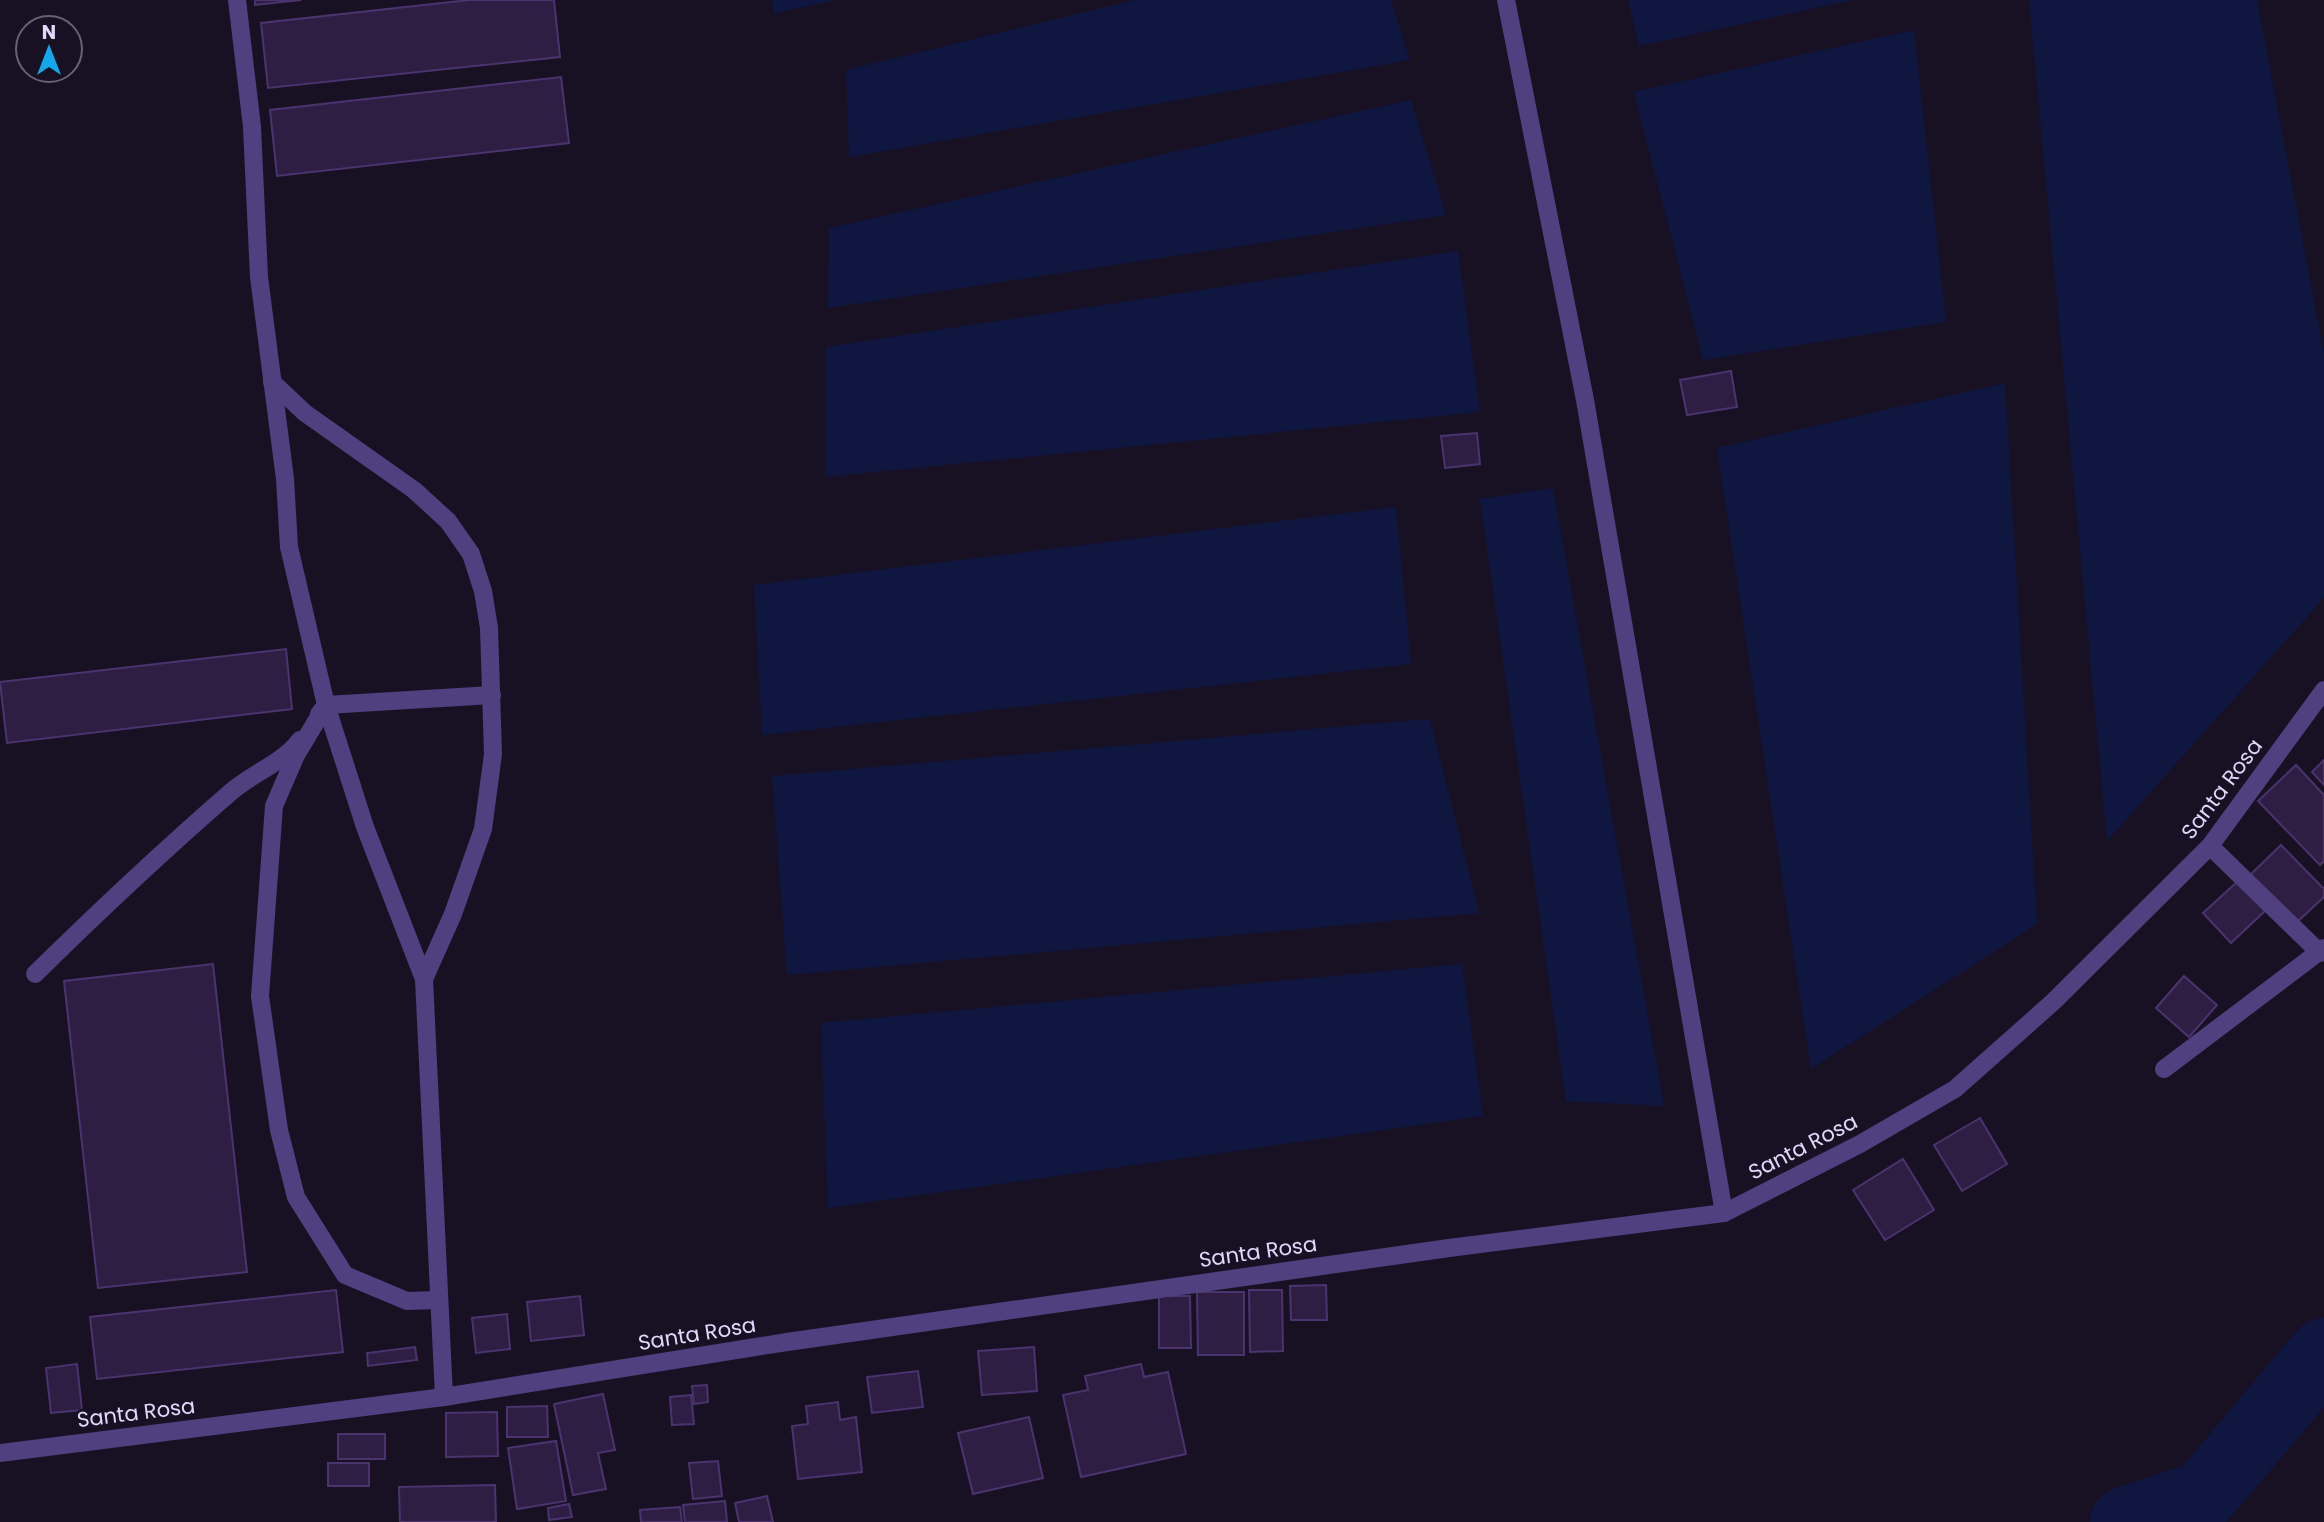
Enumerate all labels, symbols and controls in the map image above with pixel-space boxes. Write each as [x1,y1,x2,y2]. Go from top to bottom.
north arrow [14,14,84,84]
text: N [42,19,56,46]
street label: Santa Rosa [2174,733,2269,845]
street label: Santa Rosa [1743,1107,1862,1186]
street label: Santa Rosa [1197,1229,1319,1274]
street label: Santa Rosa [636,1310,758,1357]
street label: Santa Rosa [75,1391,197,1434]

